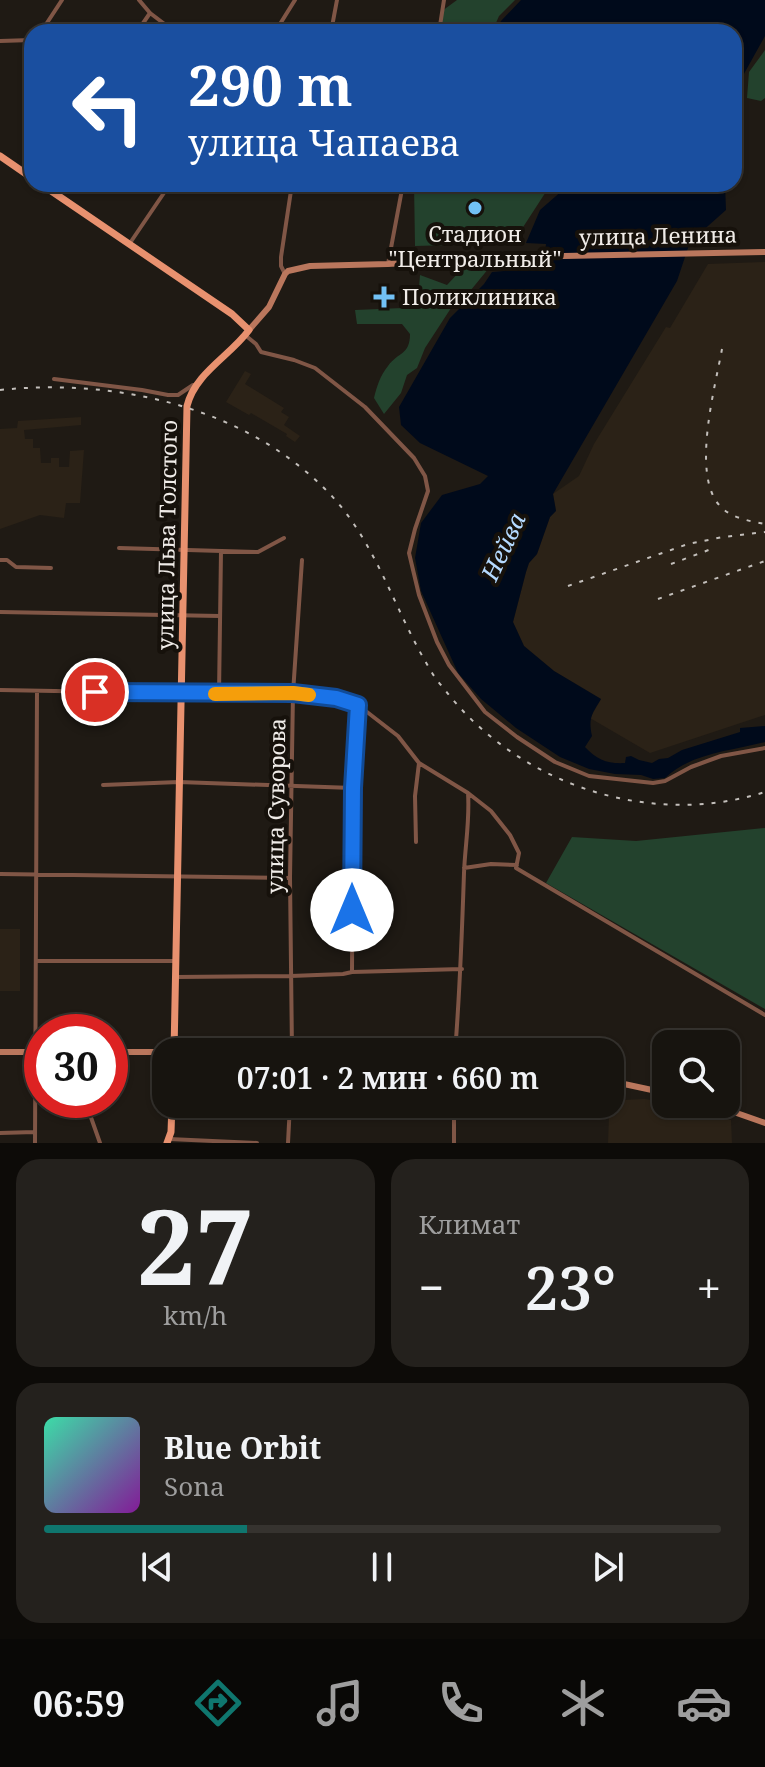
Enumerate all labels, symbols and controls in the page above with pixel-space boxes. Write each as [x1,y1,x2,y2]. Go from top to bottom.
text: 290 m [188,46,353,122]
icon: left [56,56,160,160]
text: улица Чапаева [188,118,460,167]
marker: Стадион "Центральный" [466,199,484,217]
place label: Стадион "Центральный" [389,218,561,273]
street label: улица Ленина [579,219,737,251]
place label: Поликлиника [402,281,557,311]
marker: Поликлиника [373,286,395,308]
street label: улица Льва Толстого [149,420,183,650]
water label: Нейва [472,507,533,587]
pin [61,658,129,726]
icon: arrive [73,670,117,714]
street label: улица Суворова [258,718,292,894]
position arrow [310,868,394,952]
speed limit sign: 30 [24,1014,128,1118]
map controls [652,1030,740,1118]
button: search [652,1030,740,1118]
text: 07:01 · 2 мин · 660 m [237,1057,539,1098]
text: 27 [136,1174,254,1315]
text: Климат [419,1206,520,1242]
text: 23° [524,1246,616,1328]
text: − [419,1257,444,1317]
text: + [696,1257,721,1317]
text: km/h [163,1297,227,1333]
text: Blue Orbit [164,1427,321,1468]
text: Sona [164,1468,225,1504]
icon: previous [135,1545,179,1589]
icon: pause [360,1545,404,1589]
icon: next [586,1545,630,1589]
icon: directions [190,1675,246,1731]
icon: music [312,1675,368,1731]
icon: phone [433,1675,489,1731]
icon: climate [555,1675,611,1731]
icon: car [676,1675,732,1731]
text: 06:59 [33,1679,125,1728]

